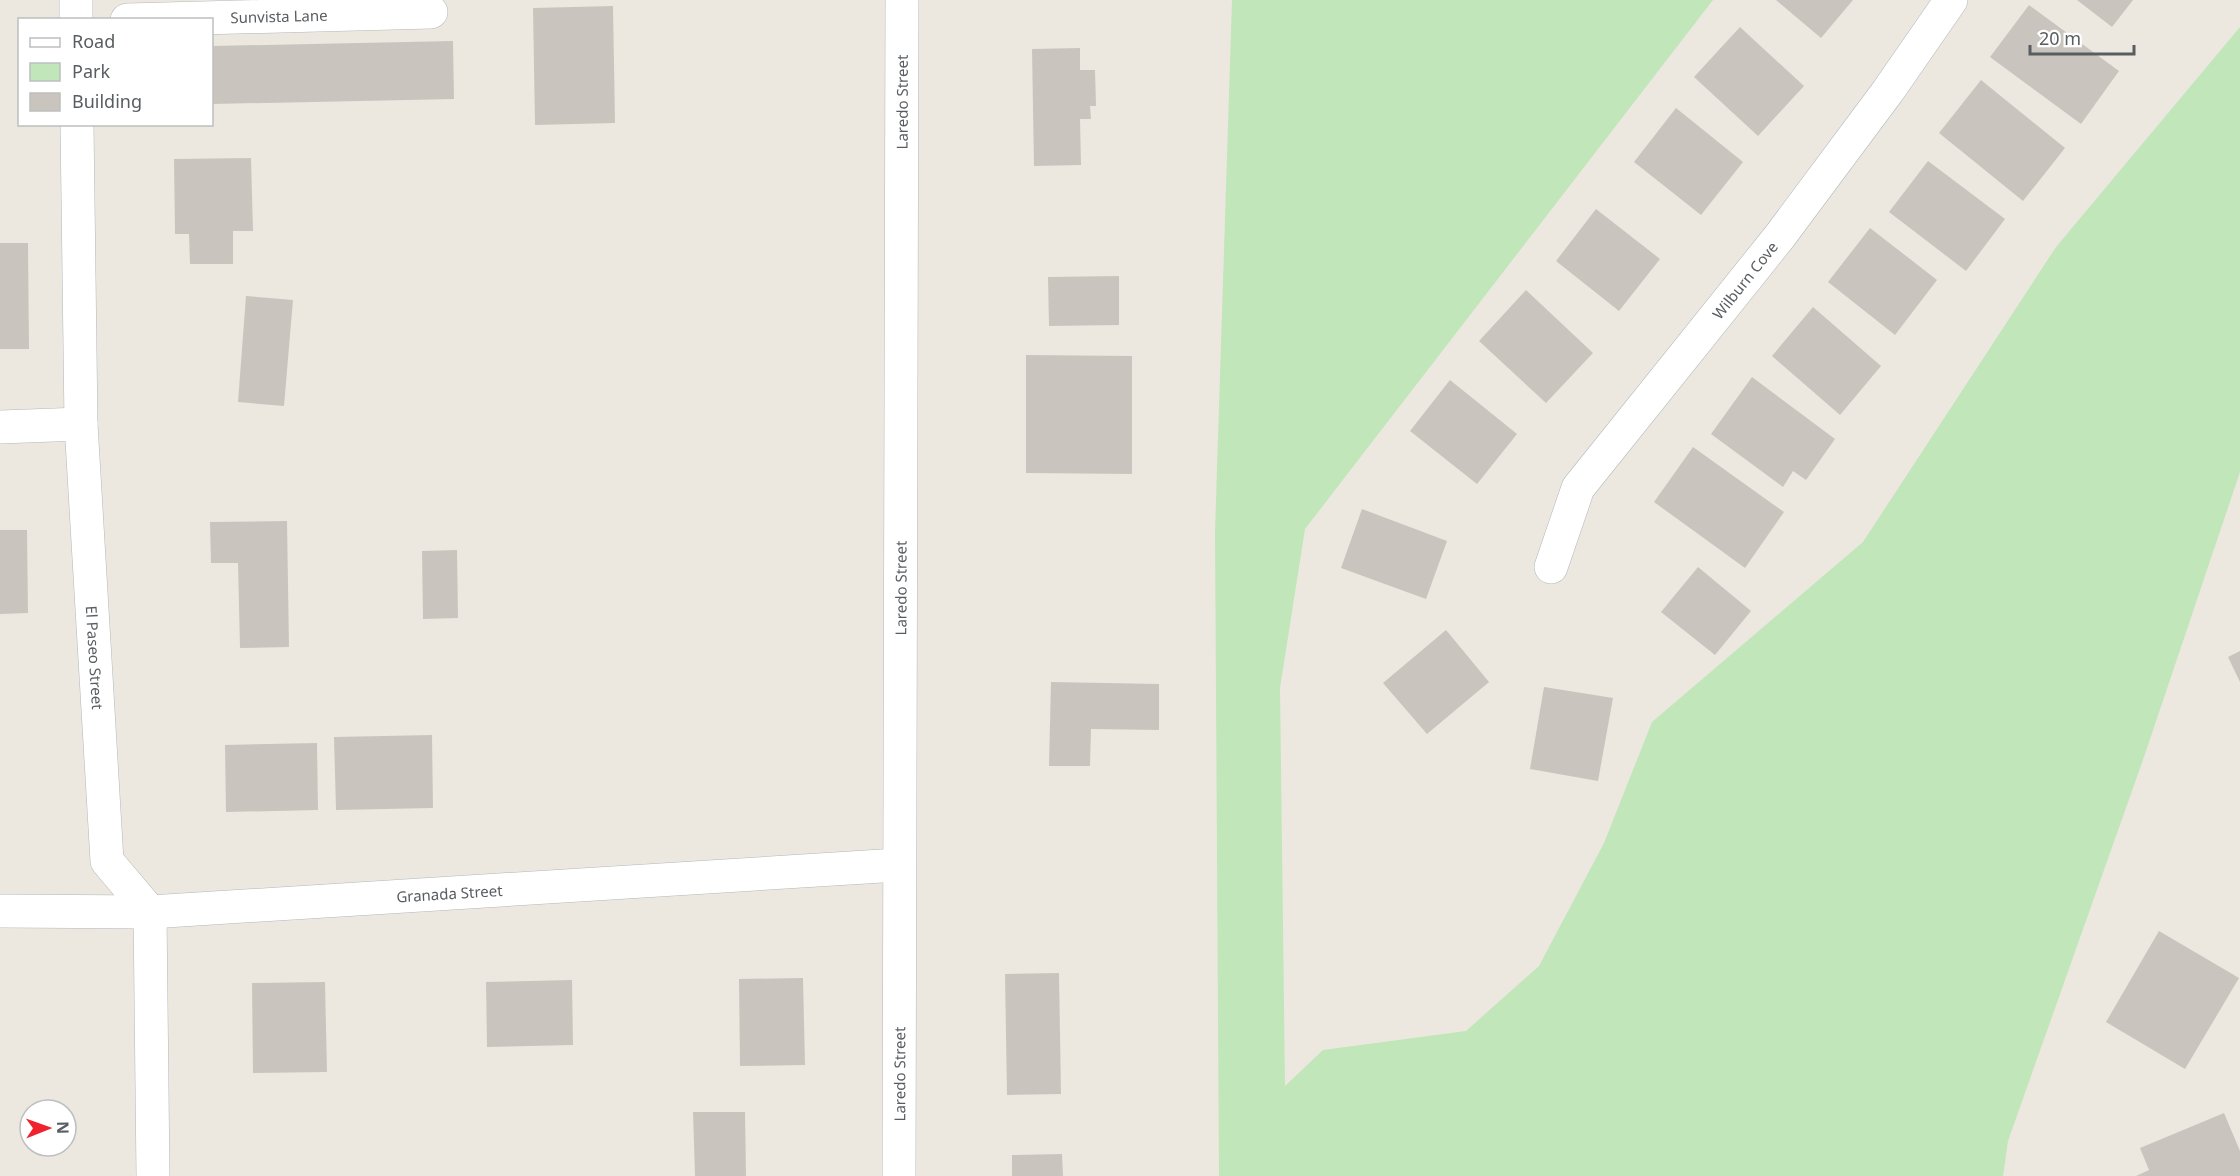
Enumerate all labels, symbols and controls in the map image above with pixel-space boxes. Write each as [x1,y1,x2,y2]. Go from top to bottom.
street label: Sunvista Lane [230,5,328,27]
legend [18,18,213,126]
scale bar [2030,18,2134,56]
text: 20 m [2039,26,2081,50]
text: Road [72,29,115,53]
street label: Laredo Street [892,54,912,149]
text: Park [72,59,110,83]
text: Building [72,89,142,113]
street label: Wilburn Cove [1708,237,1782,323]
street label: Laredo Street [890,540,911,635]
street label: El Paseo Street [82,605,108,711]
street label: Granada Street [396,880,504,907]
street label: Laredo Street [889,1026,909,1121]
north arrow [18,1098,78,1158]
text: N [52,1121,74,1134]

